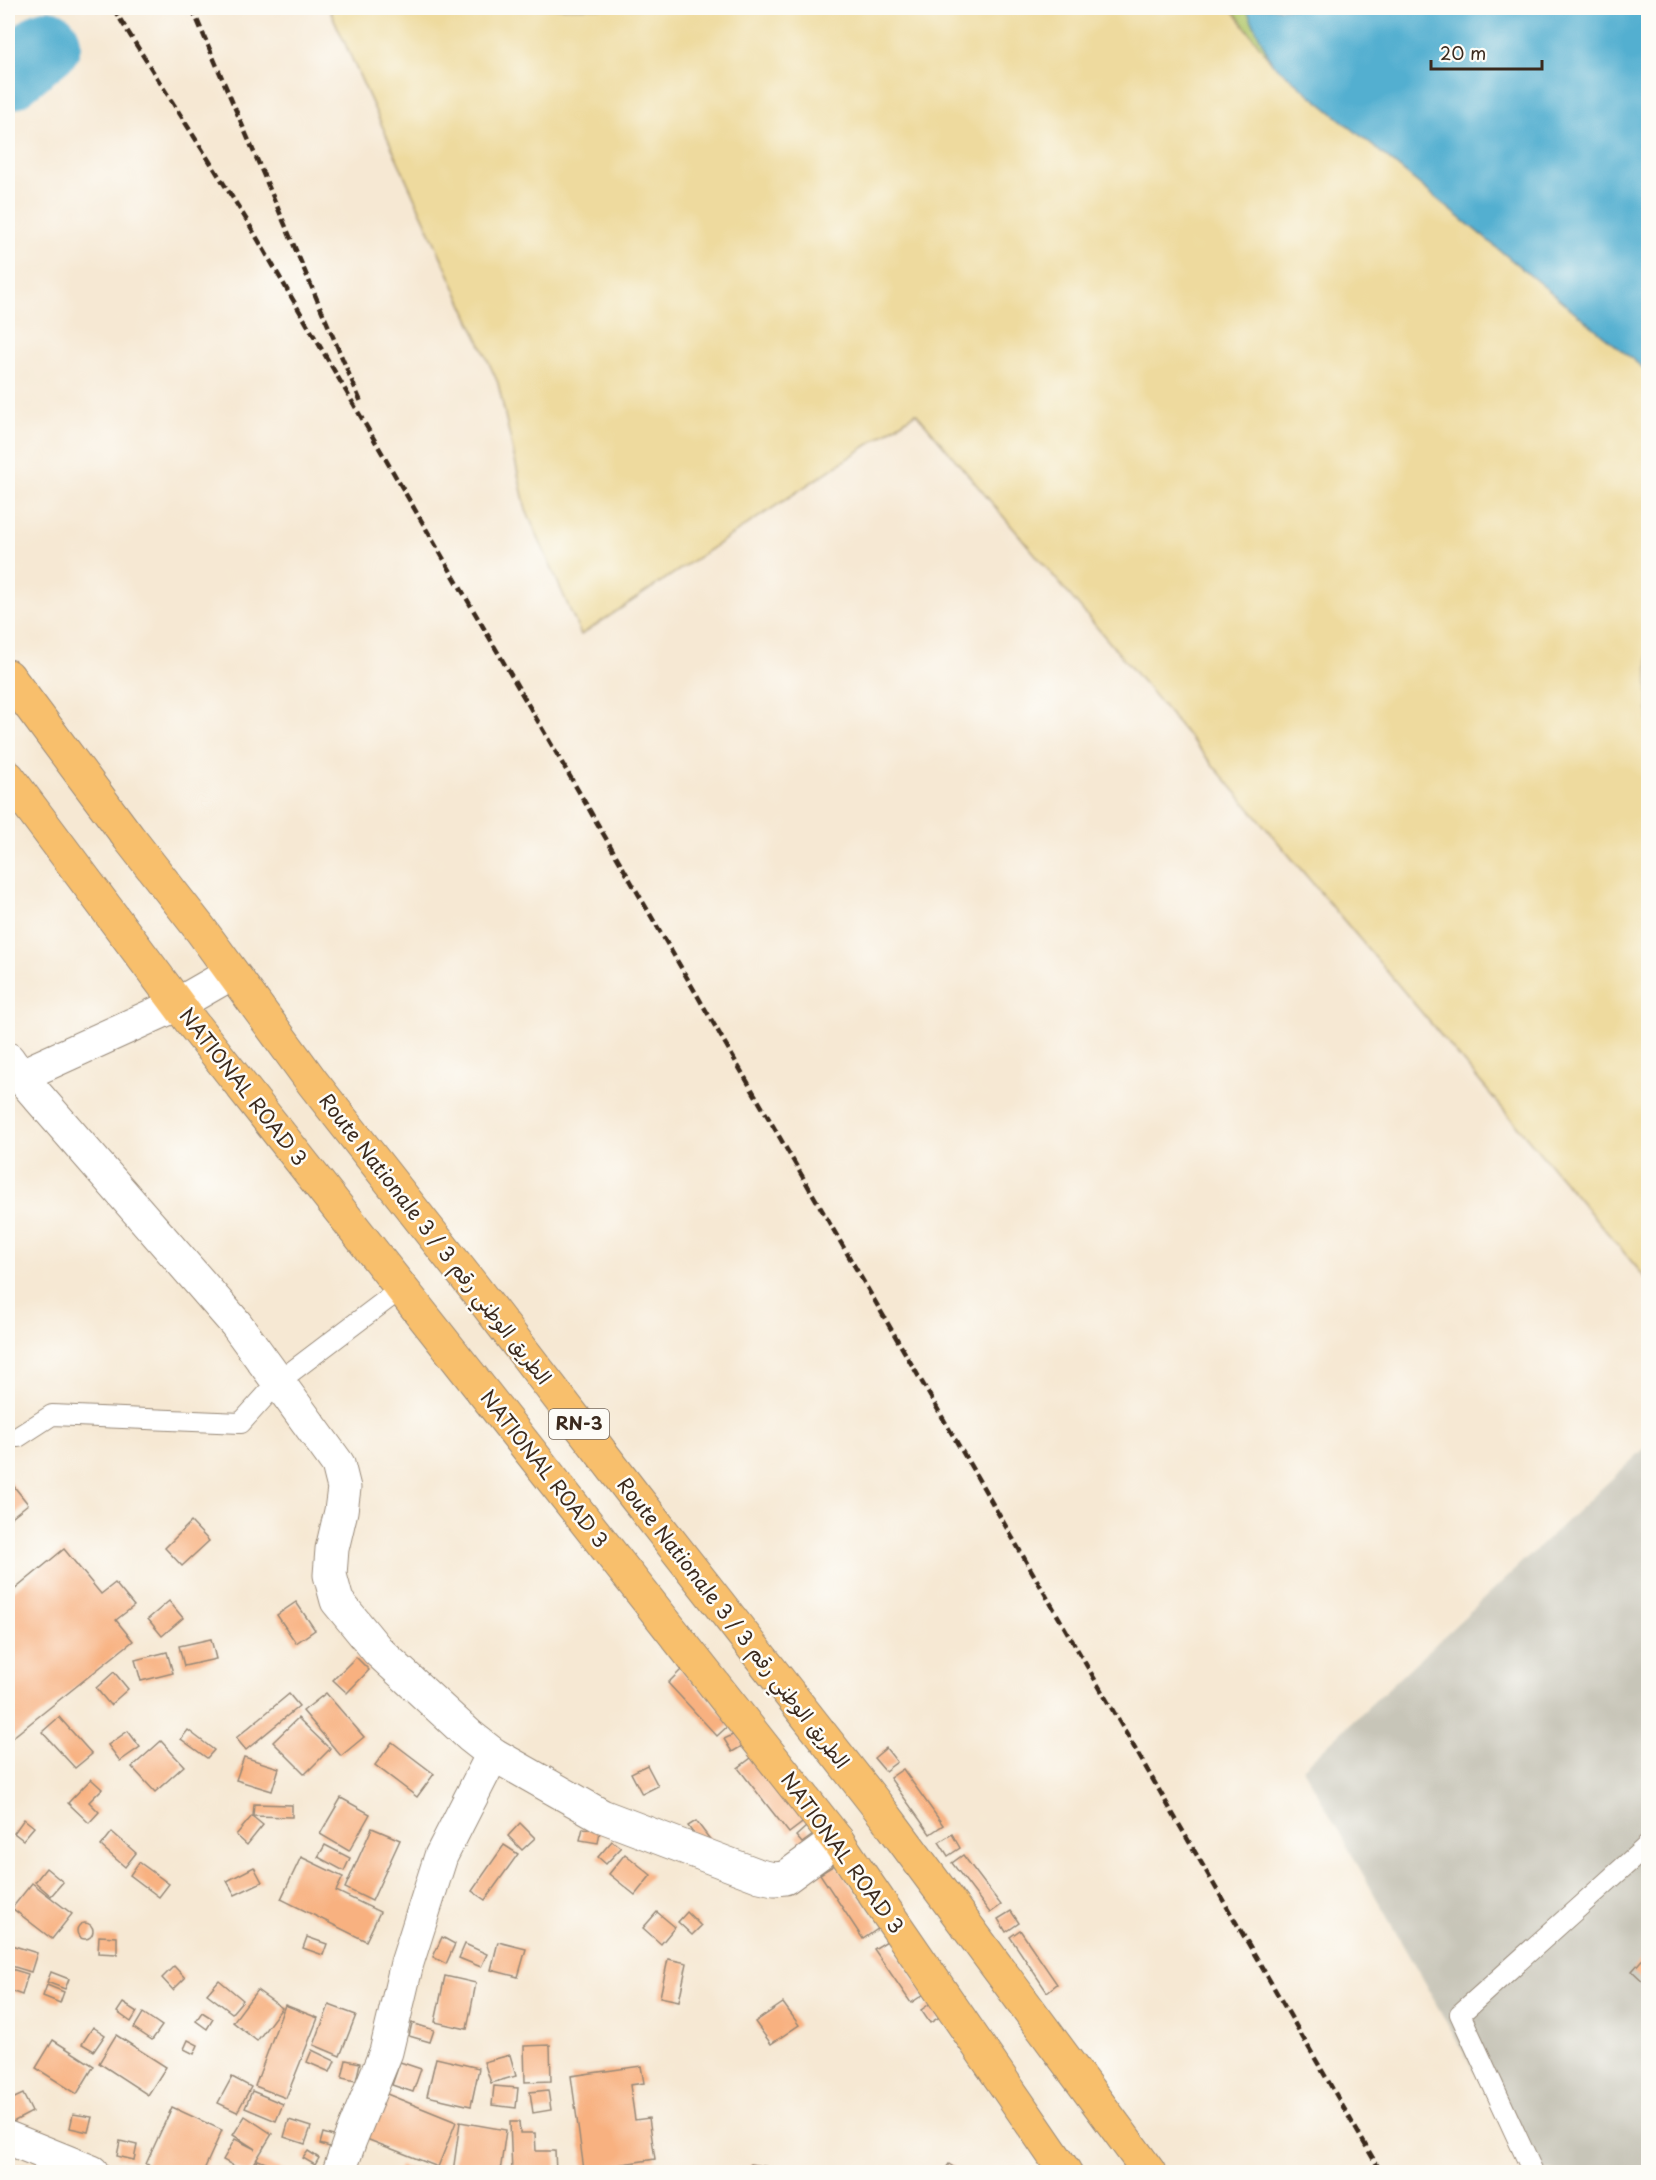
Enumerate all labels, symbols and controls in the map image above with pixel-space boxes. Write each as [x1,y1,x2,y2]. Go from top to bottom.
scale bar [1431,33,1542,71]
text: 20 m [1440,39,1486,66]
street label: NATIONAL ROAD 3 [173,1001,315,1172]
street label: Route Nationale 3 / الطريق الوطني رقم 3 [309,1086,559,1393]
street label: NATIONAL ROAD 3 [474,1383,616,1554]
road number: RN-3 [549,1409,609,1439]
street label: Route Nationale 3 / الطريق الوطني رقم 3 [607,1470,857,1777]
street label: NATIONAL ROAD 3 [774,1765,912,1939]

